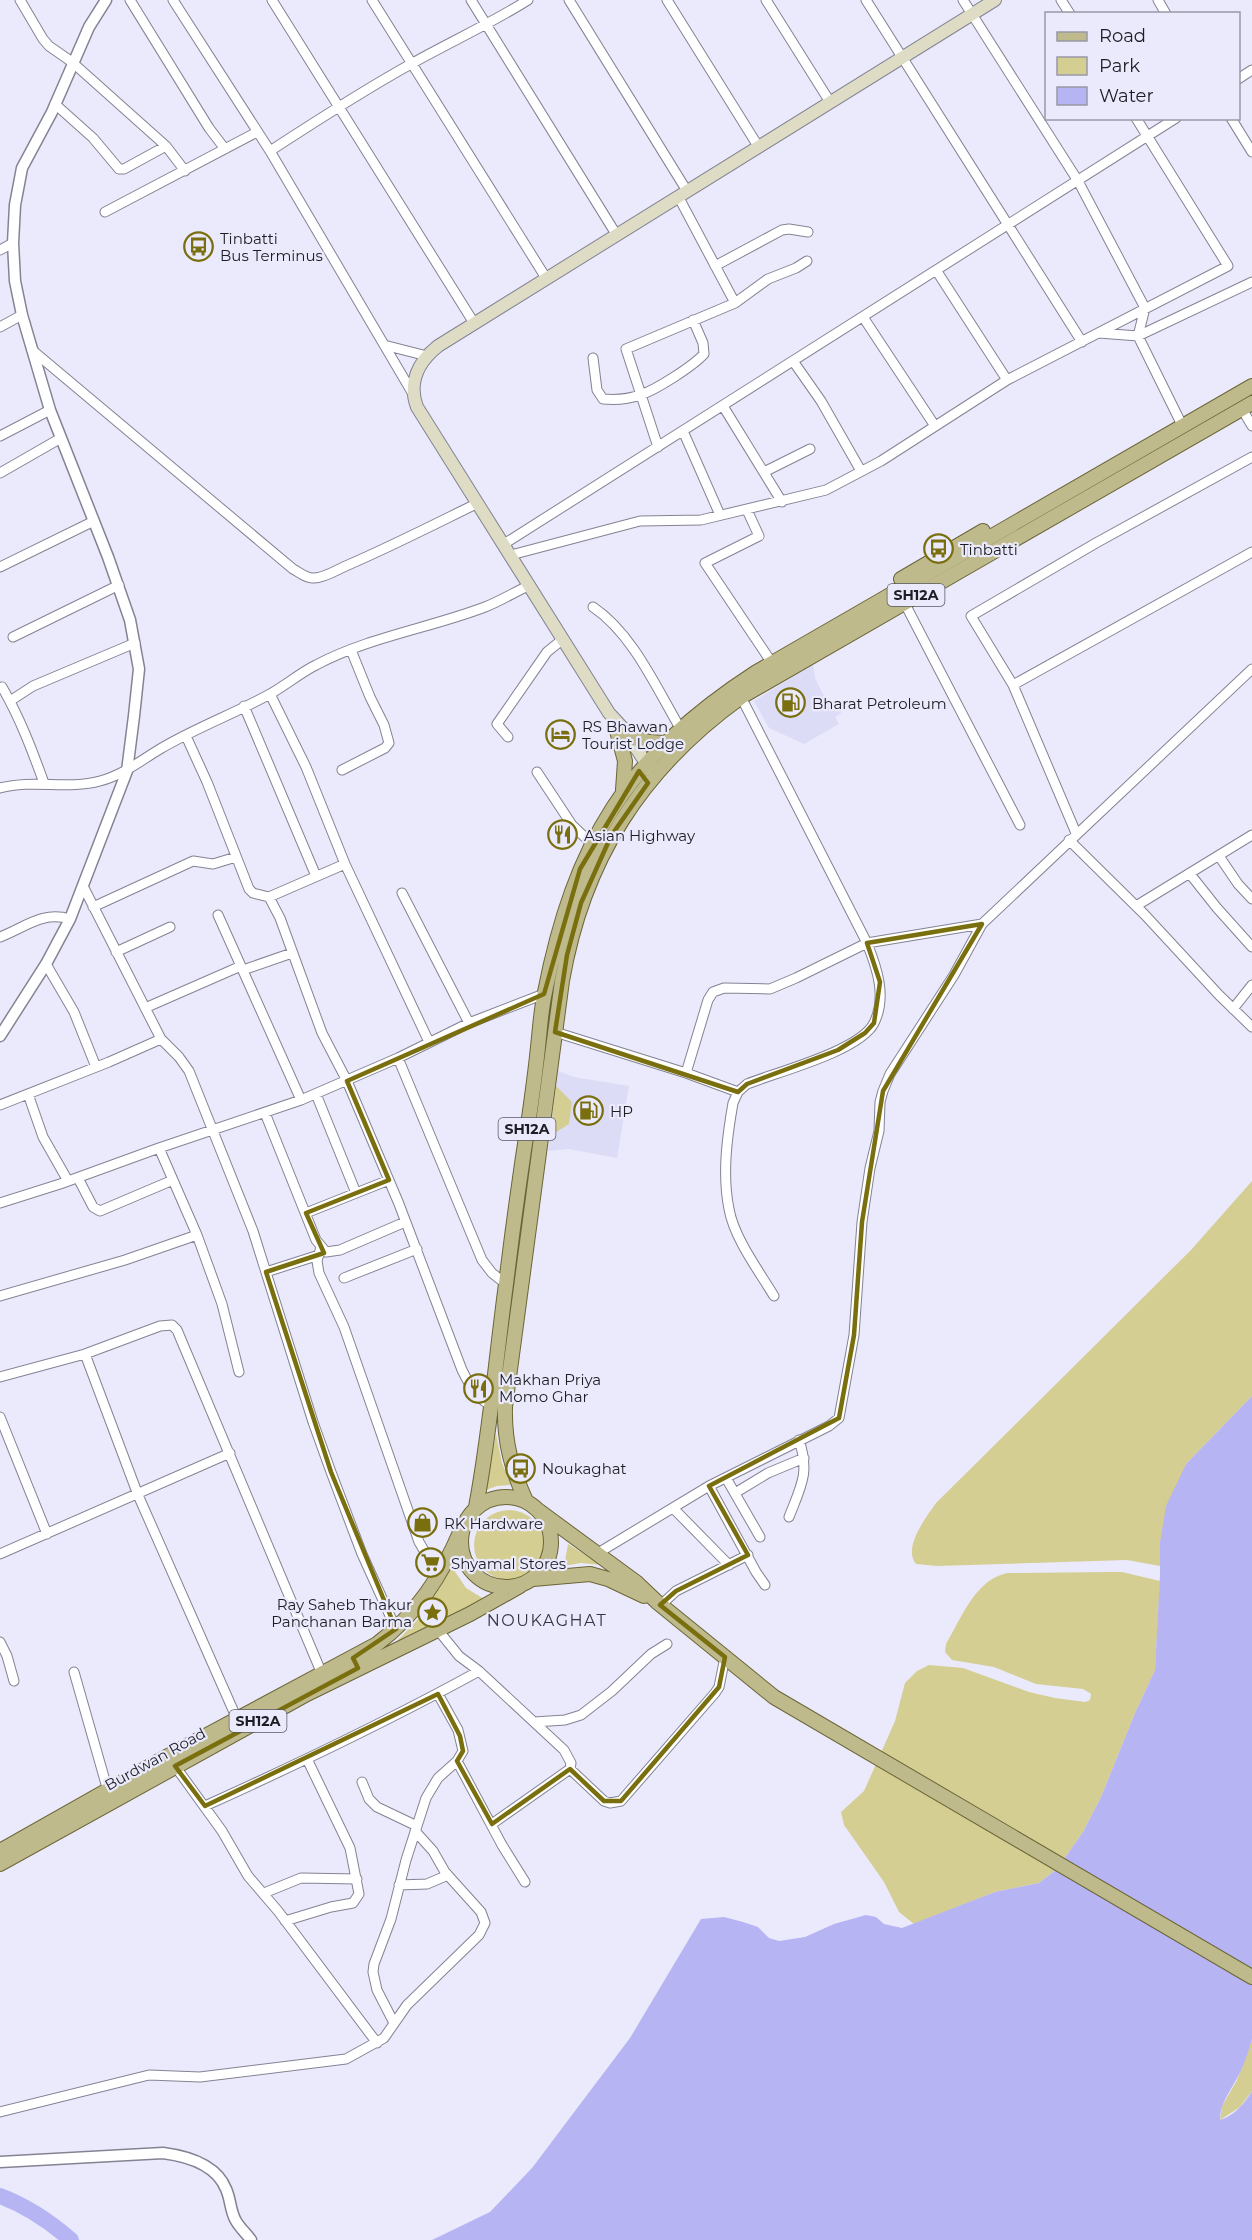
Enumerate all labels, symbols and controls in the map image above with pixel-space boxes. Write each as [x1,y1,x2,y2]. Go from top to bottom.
legend [1045,12,1240,120]
text: Road [1099,25,1146,47]
text: Park [1099,55,1140,77]
text: Water [1099,85,1154,107]
place label: Tinbatti Bus Terminus [220,229,323,265]
bus stop icon: Tinbatti Bus Terminus [183,231,215,263]
bus stop icon: Tinbatti [923,533,955,565]
place label: Tinbatti [960,540,1018,559]
road number: SH12A [888,584,944,606]
fuel station icon: Bharat Petroleum [775,687,807,719]
place label: Bharat Petroleum [812,694,947,713]
place label: RS Bhawan Tourist Lodge [582,717,684,753]
hotel icon: RS Bhawan Tourist Lodge [545,719,577,751]
restaurant icon: Asian Highway [547,819,579,851]
place label: Asian Highway [584,826,696,845]
fuel station icon: HP [573,1095,605,1127]
place label: HP [610,1102,633,1121]
road number: SH12A [498,1118,556,1140]
place label: Makhan Priya Momo Ghar [499,1370,601,1406]
restaurant icon: Makhan Priya Momo Ghar [462,1372,494,1404]
bus stop icon: Noukaghat [505,1452,537,1484]
place label: Noukaghat [542,1459,627,1478]
shop icon: RK Hardware [407,1507,439,1539]
place label: RK Hardware [444,1514,543,1533]
supermarket icon: Shyamal Stores [414,1547,446,1579]
place label: Shyamal Stores [451,1554,566,1573]
place label: Ray Saheb Thakur Panchanan Barma [271,1595,412,1631]
place icon: Ray Saheb Thakur Panchanan Barma [417,1597,449,1629]
district label: NOUKAGHAT [487,1611,607,1630]
road number: SH12A [230,1710,286,1732]
street label: Burdwan Road [101,1723,209,1795]

